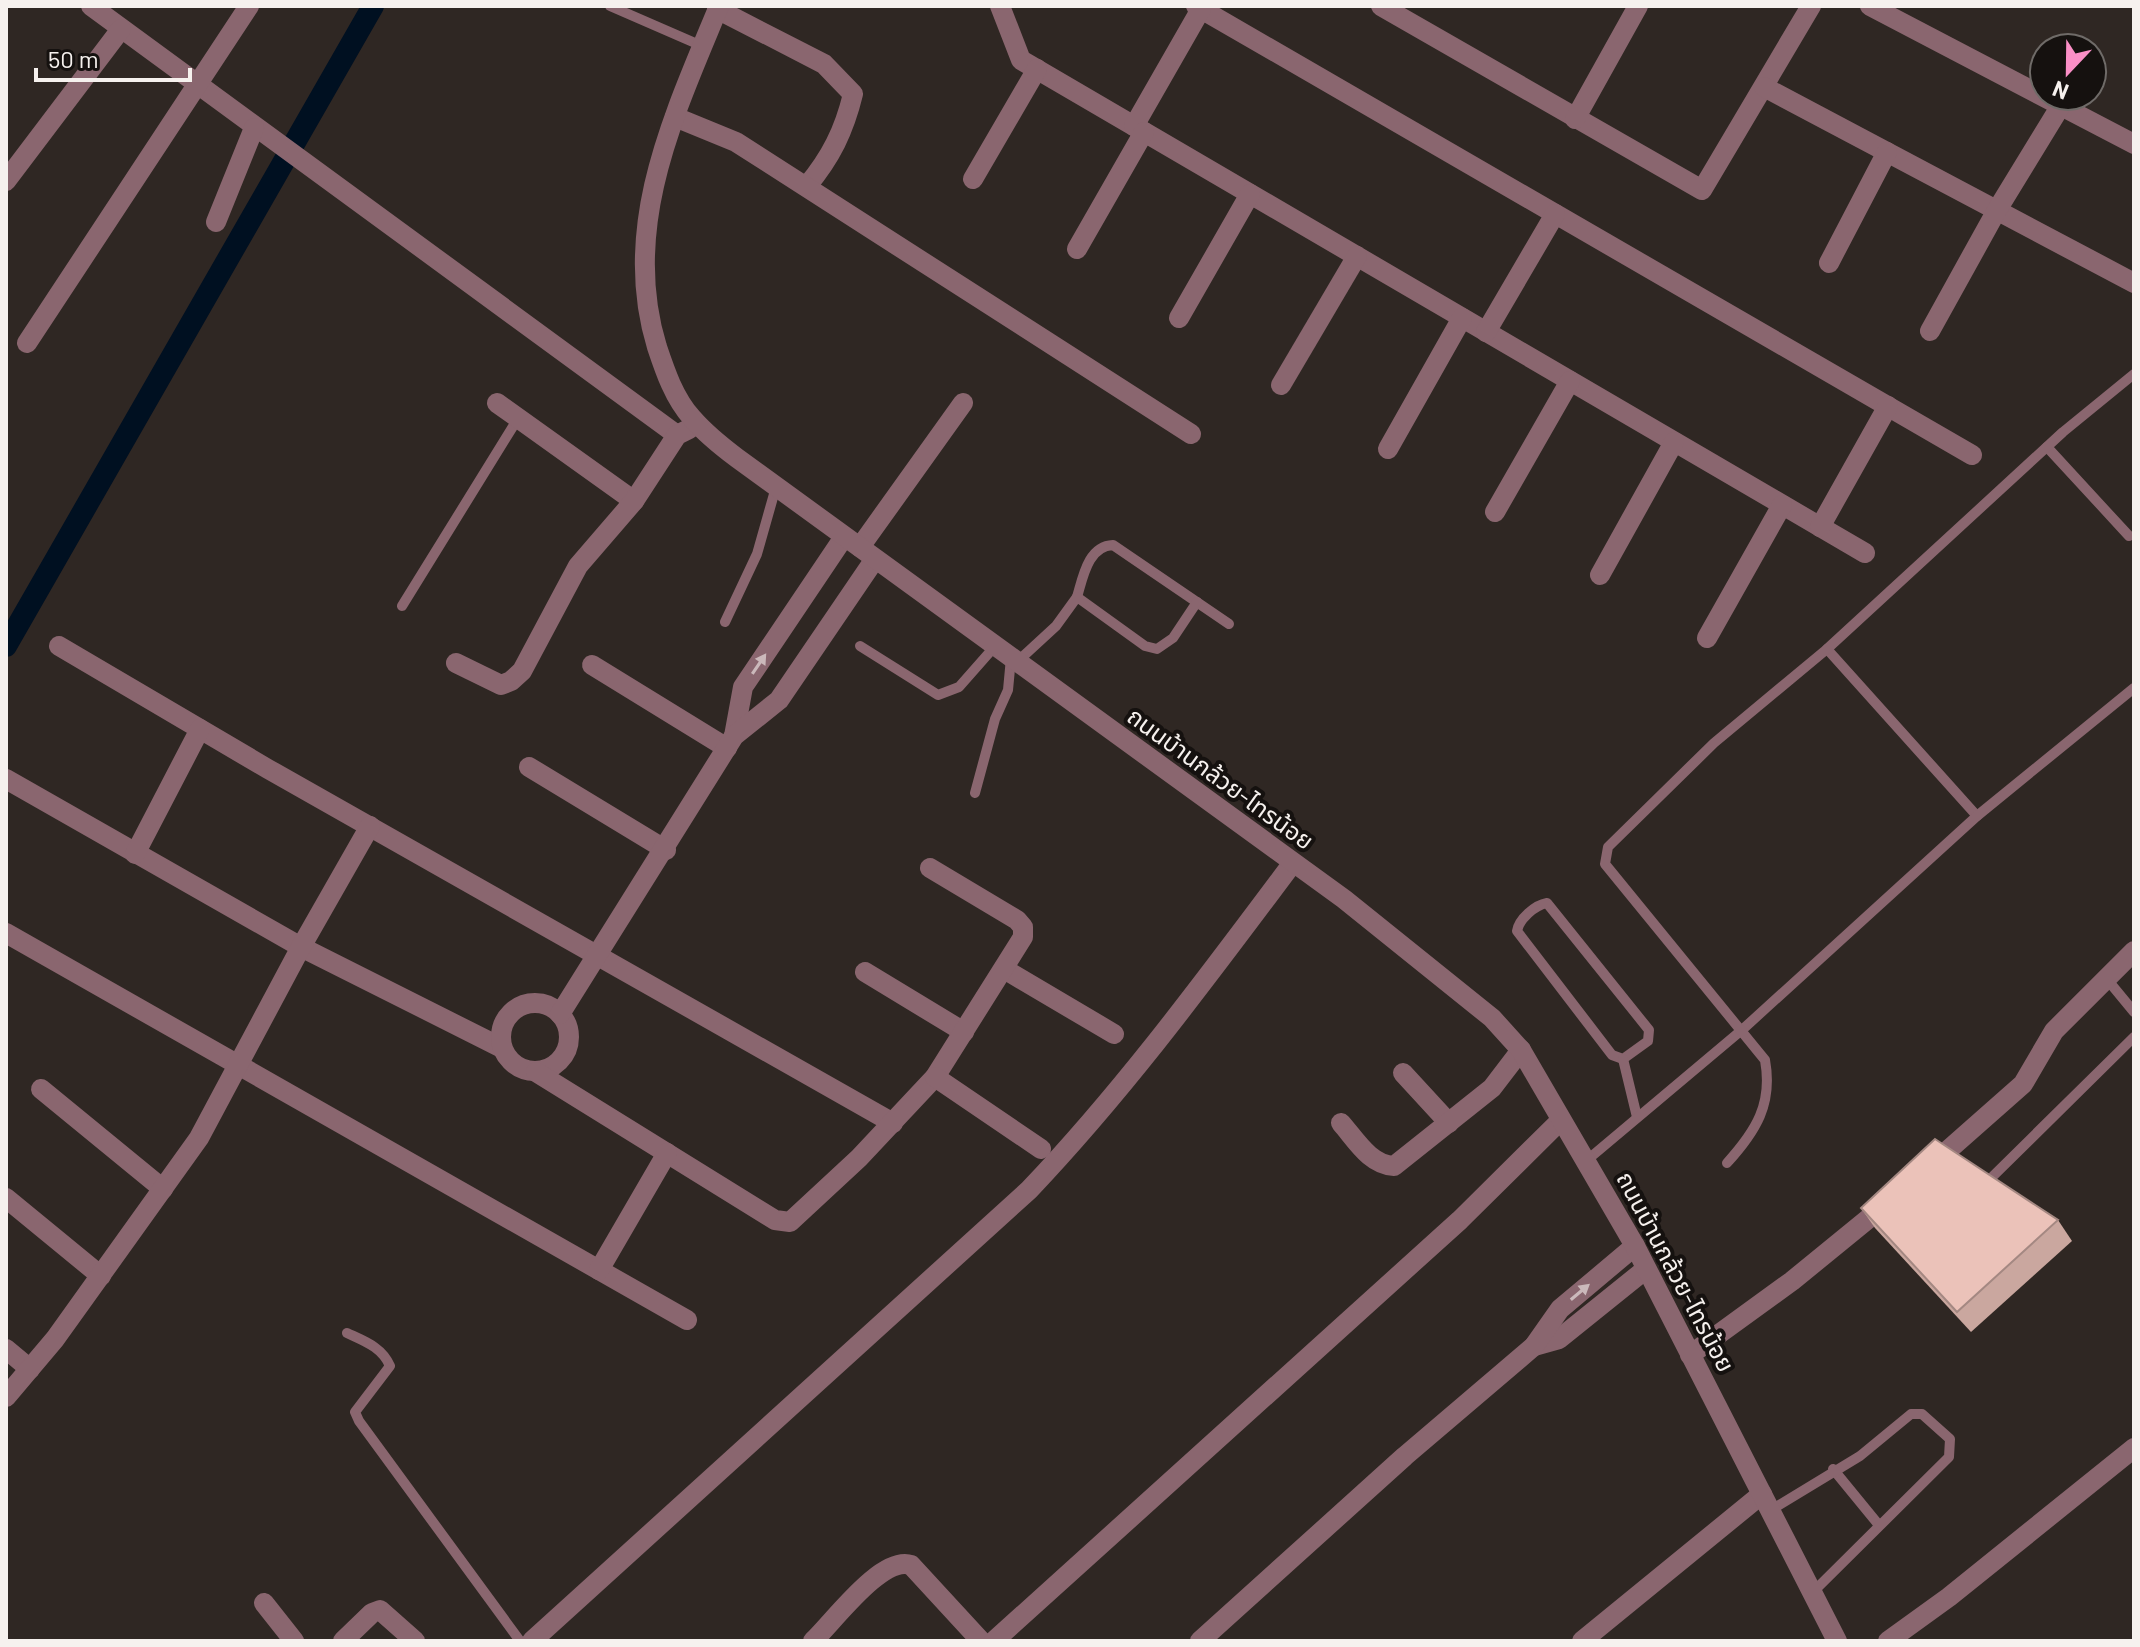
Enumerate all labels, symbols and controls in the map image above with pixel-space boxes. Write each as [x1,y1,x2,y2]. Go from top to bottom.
scale bar [36,32,190,82]
north arrow [2028,32,2108,112]
text: 50 m [48,44,99,73]
text: N [2048,77,2072,106]
one-way arrow [751,654,766,675]
street label: ถนนบ้านกล้วย-ไทรน้อย [1122,701,1320,855]
street label: ถนนบ้านกล้วย-ไทรน้อย [1611,1166,1741,1376]
one-way arrow [1570,1284,1590,1301]

